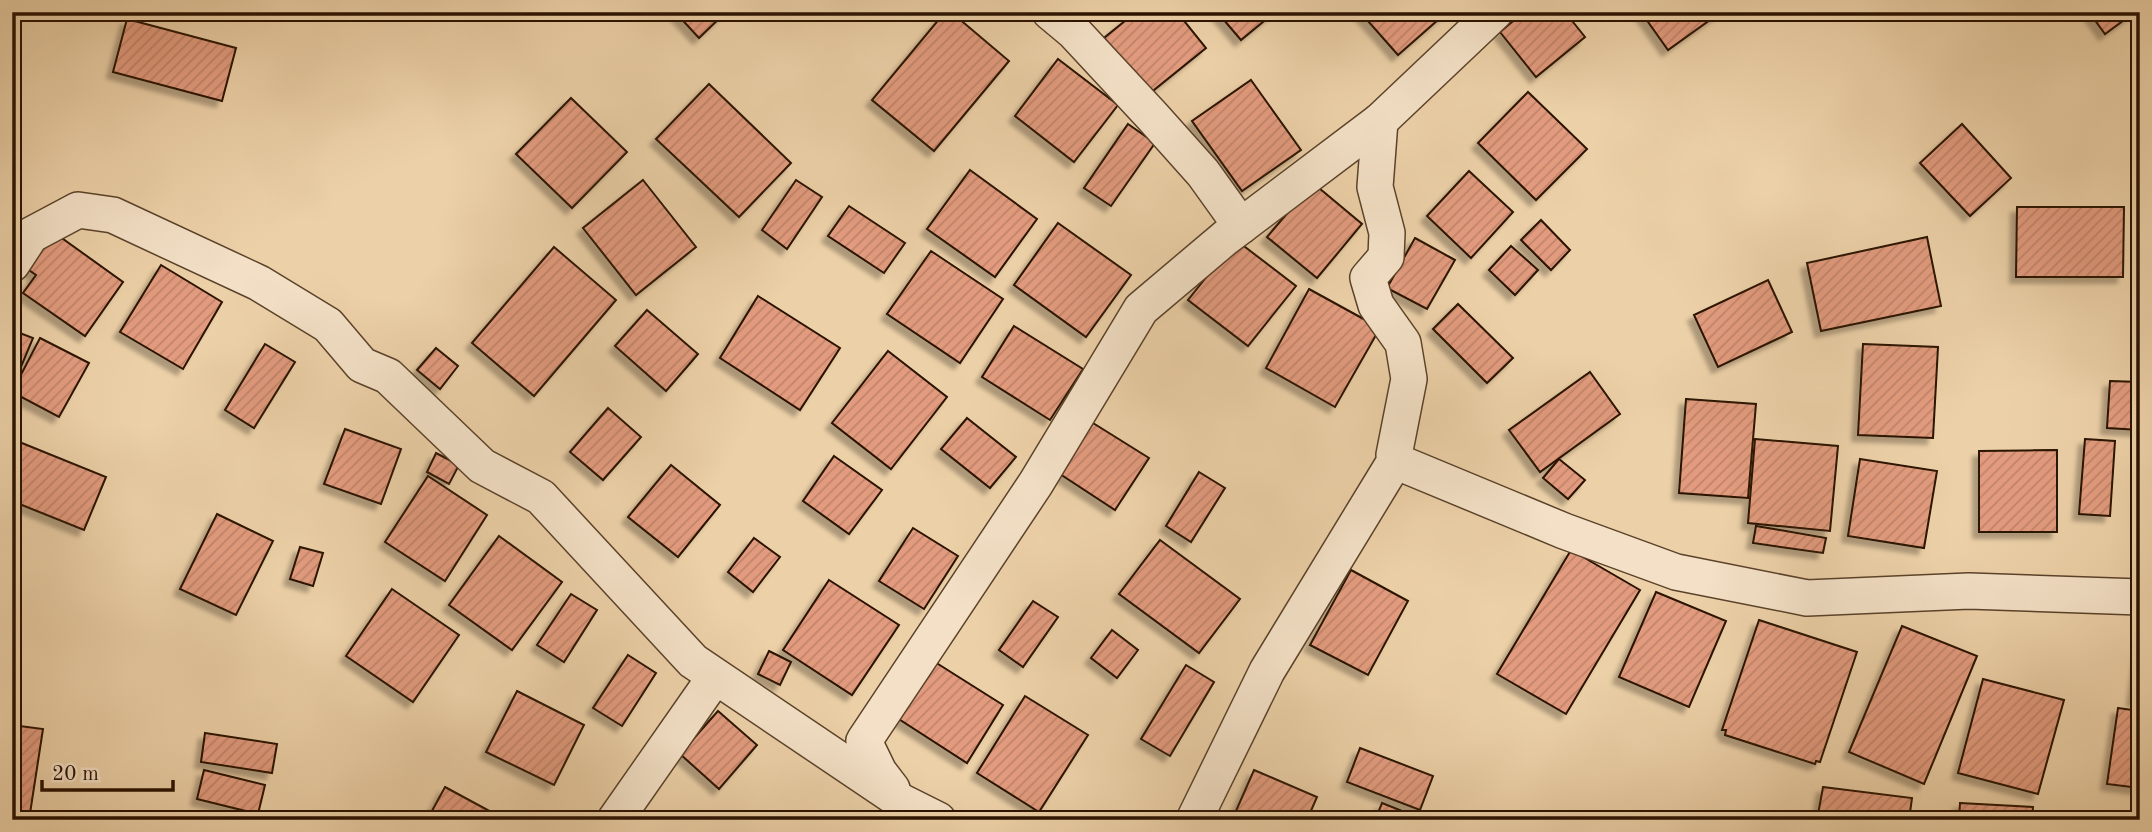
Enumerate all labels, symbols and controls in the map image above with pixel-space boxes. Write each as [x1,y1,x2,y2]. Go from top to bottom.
scale bar [42,748,173,792]
text: 20 m [52,764,99,785]

